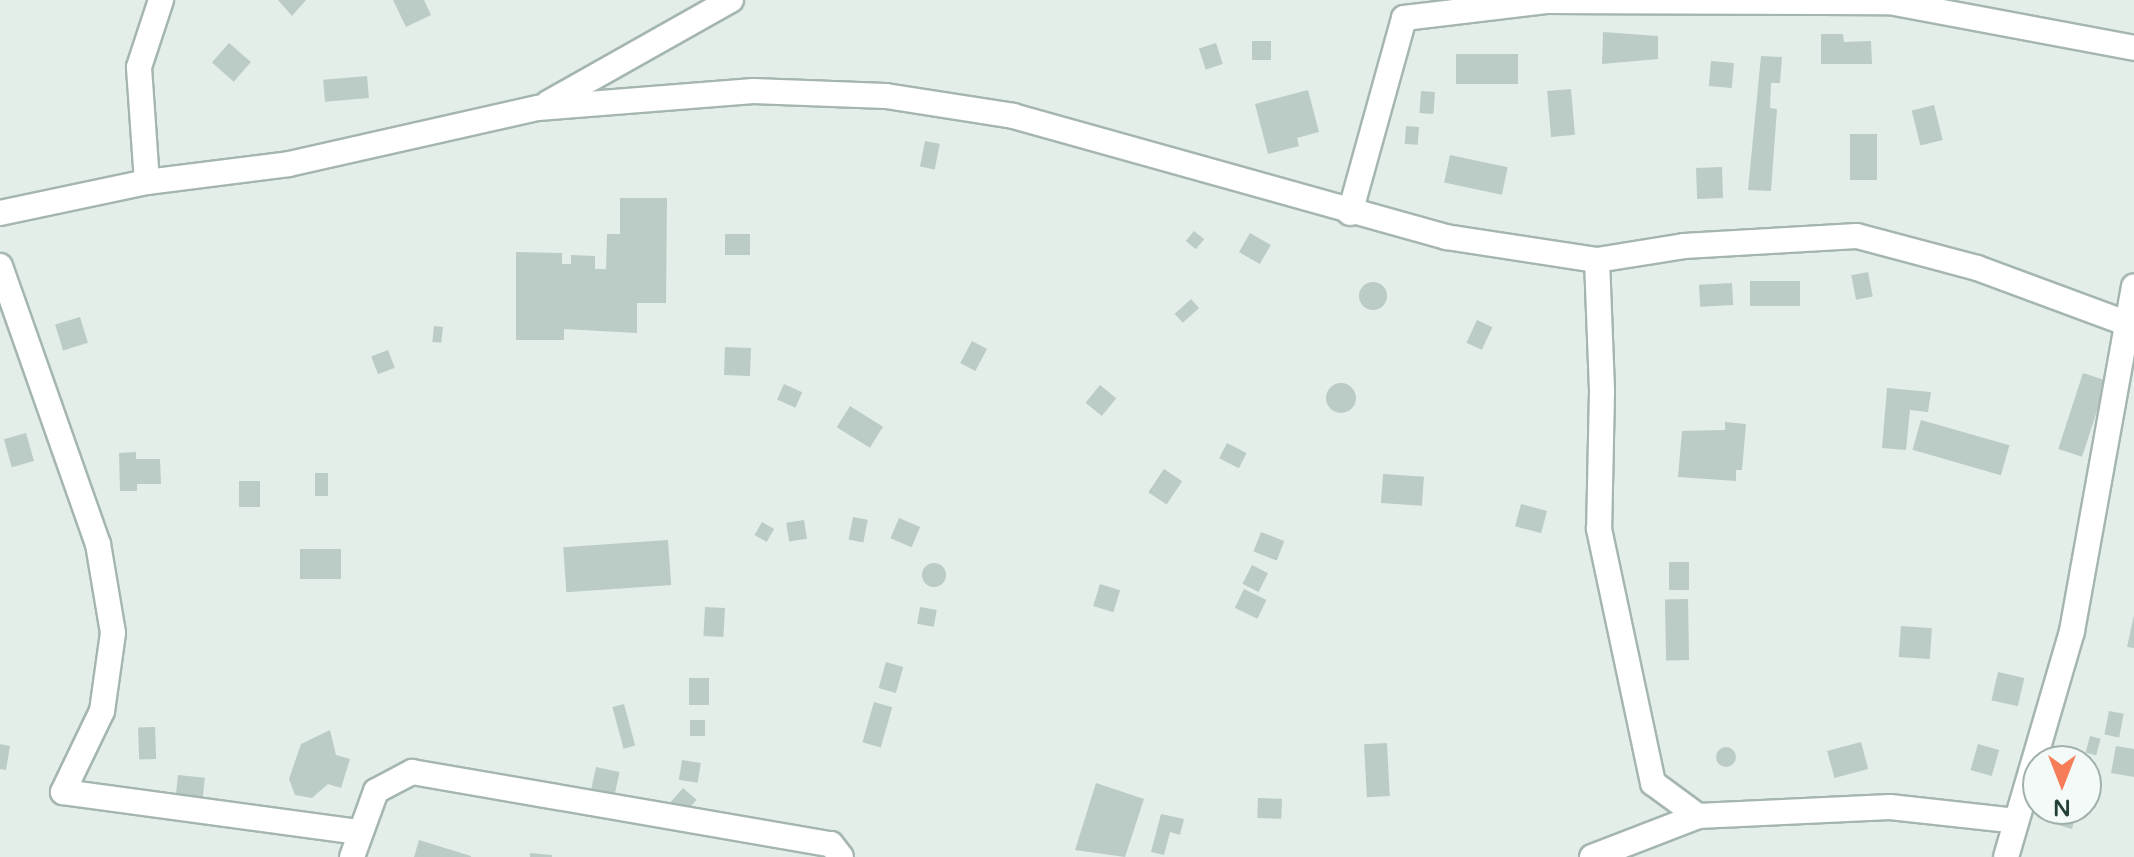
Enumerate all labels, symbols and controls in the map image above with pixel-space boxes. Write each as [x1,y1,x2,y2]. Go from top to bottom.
north arrow [2022,745,2102,825]
text: N [2053,794,2071,820]

